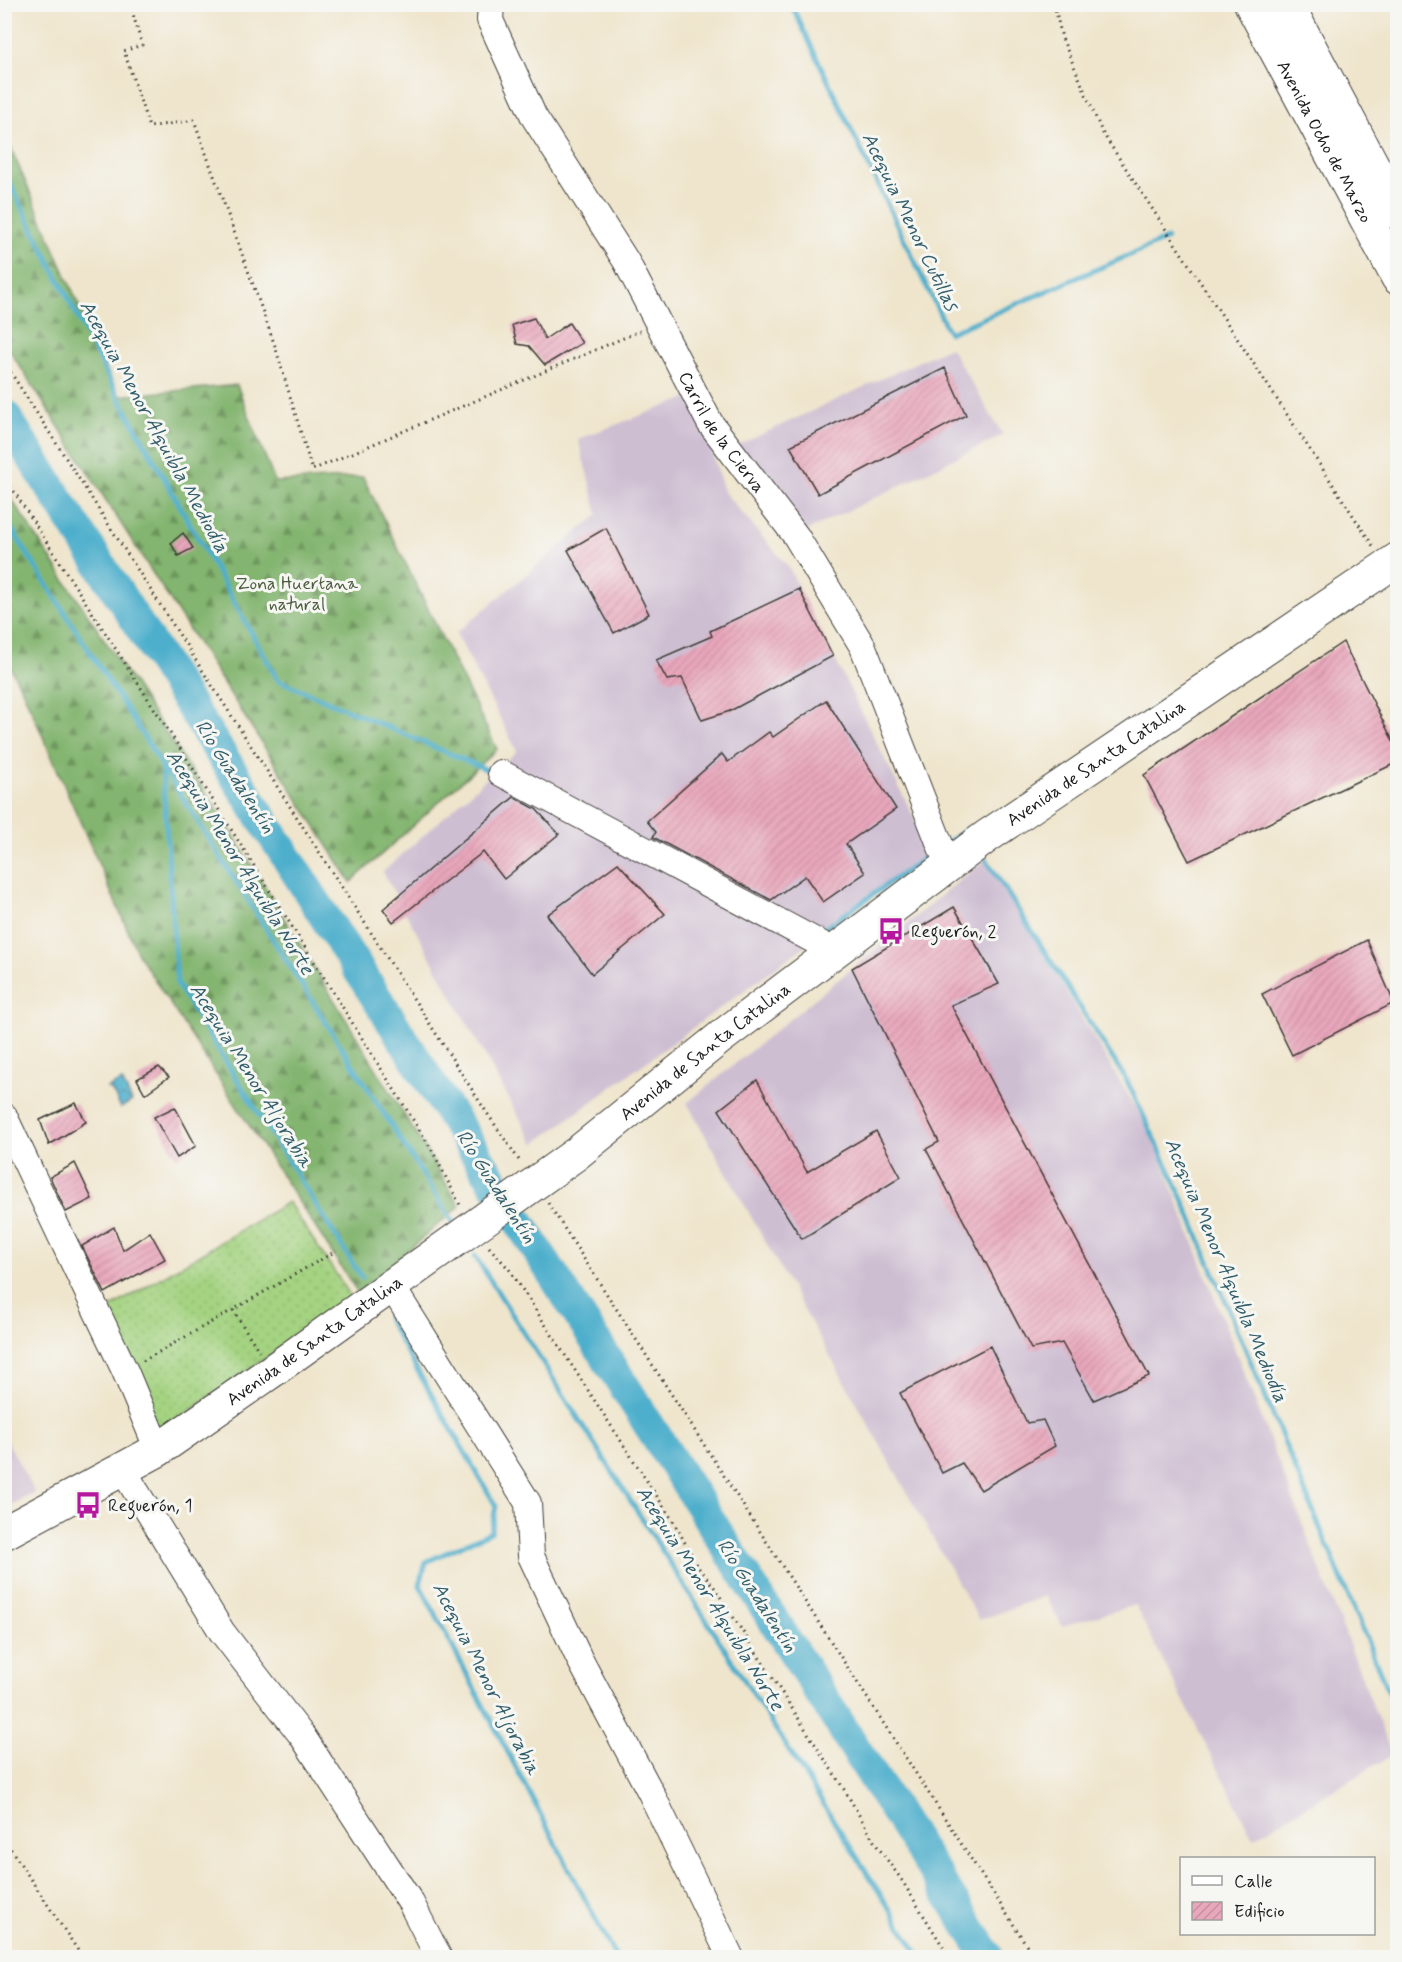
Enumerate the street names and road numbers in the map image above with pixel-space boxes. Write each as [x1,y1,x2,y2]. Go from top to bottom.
street label: Avenida Ocho de Marzo [1270,56,1377,227]
street label: Carril de la Cierva [672,368,770,498]
street label: Avenida de Santa Catalina [1002,695,1191,833]
street label: Avenida de Santa Catalina [615,978,796,1127]
street label: Avenida de Santa Catalina [222,1270,408,1412]

